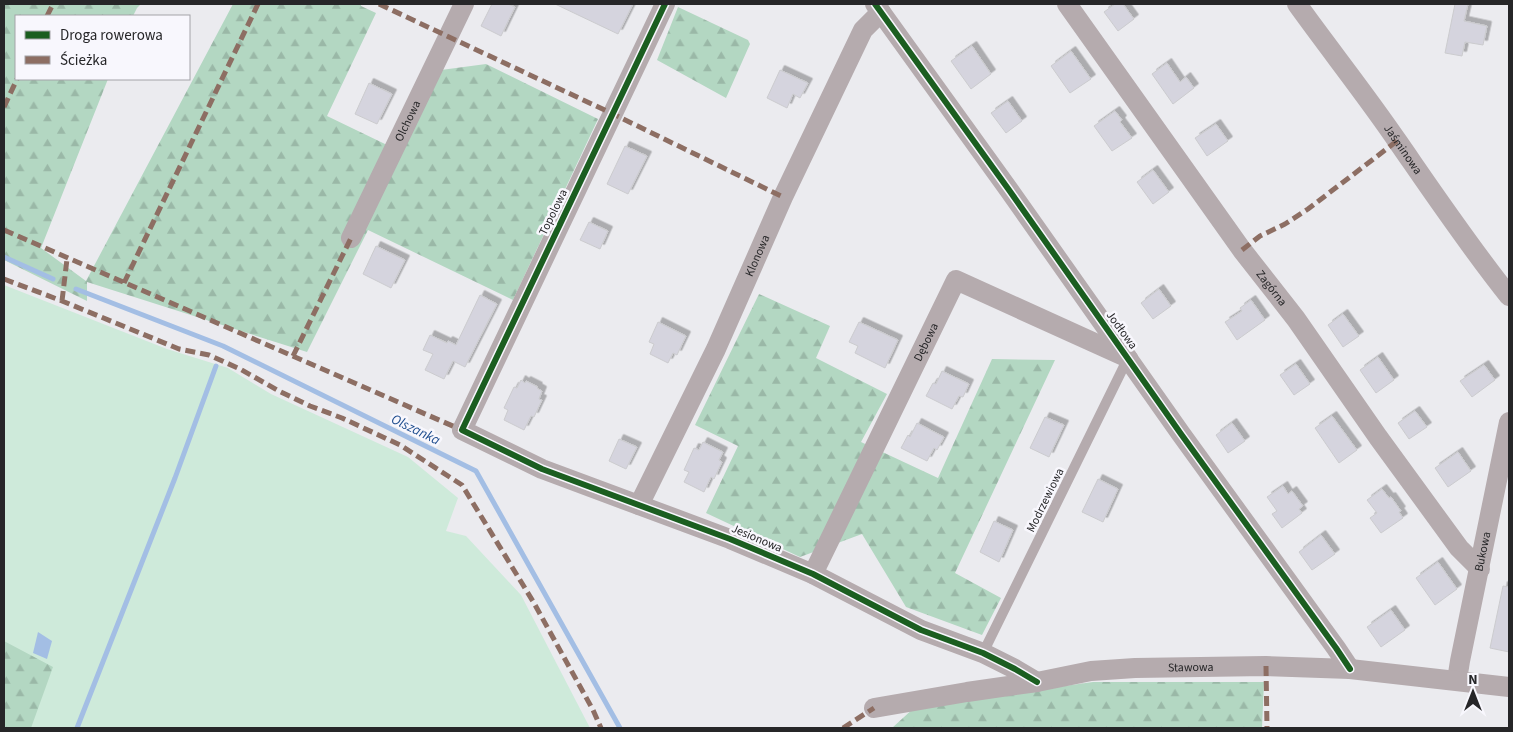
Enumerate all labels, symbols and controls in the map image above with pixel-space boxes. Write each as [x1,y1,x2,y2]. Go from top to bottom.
legend [15,15,190,80]
text: Droga rowerowa [60,25,163,46]
text: Ścieżka [60,50,107,71]
street label: Olchowa [391,98,425,145]
street label: Jaśminowa [1379,121,1426,178]
street label: Topolowa [535,186,572,238]
street label: Klonowa [741,232,774,279]
street label: Zagórna [1252,267,1291,310]
street label: Jodłowa [1102,308,1141,353]
street label: Dębowa [910,320,943,364]
water label: Olszanka [388,409,444,451]
street label: Modrzewiowa [1023,465,1068,535]
street label: Jesionowa [729,520,785,557]
street label: Bukowa [1471,530,1495,573]
street label: Stawowa [1168,659,1214,676]
north arrow [1448,667,1498,717]
text: N [1468,670,1478,690]

